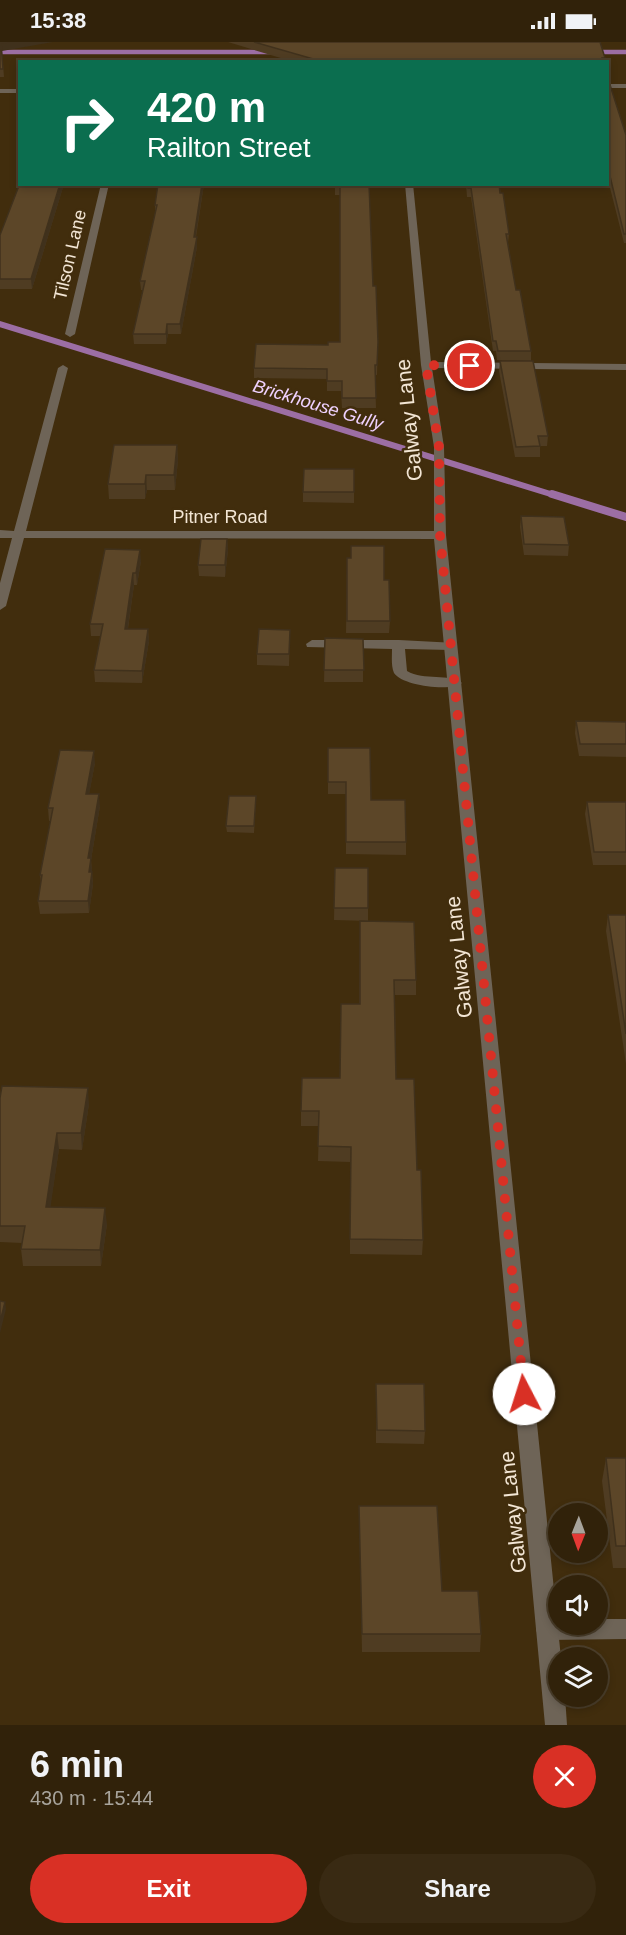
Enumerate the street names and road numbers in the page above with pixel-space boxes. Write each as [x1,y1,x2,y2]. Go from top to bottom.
street label: Tilson Lane [50,208,90,302]
street label: Galway Lane [391,358,426,482]
street label: Pitner Road [172,507,268,527]
street label: Galway Lane [441,895,476,1019]
street label: Galway Lane [495,1450,530,1574]

